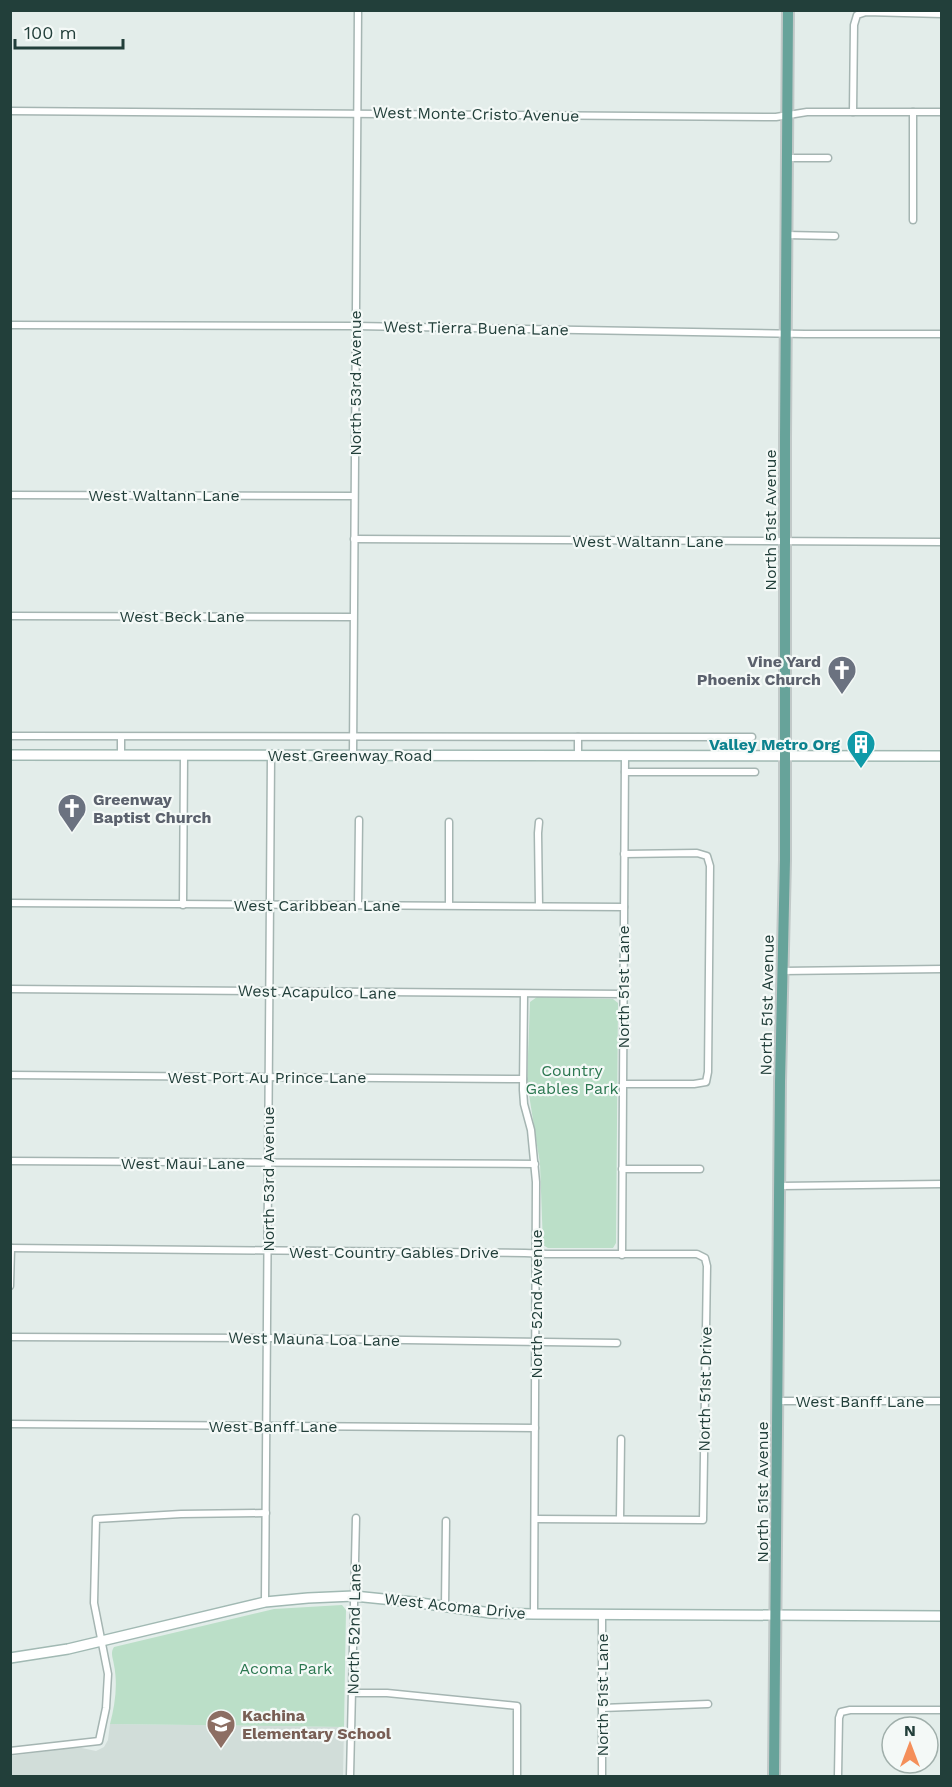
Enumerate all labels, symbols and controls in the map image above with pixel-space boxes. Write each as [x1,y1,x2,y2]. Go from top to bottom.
scale bar [15,12,123,50]
text: 100 m [24,22,77,43]
street label: West Monte Cristo Avenue [372,103,580,125]
street label: North 53rd Avenue [346,310,365,456]
street label: West Tierra Buena Lane [383,317,569,339]
street label: North 51st Avenue [761,449,780,591]
street label: West Waltann Lane [88,486,240,505]
street label: West Waltann Lane [572,532,724,551]
street label: West Beck Lane [119,607,245,626]
place label: Vine Yard Phoenix Church [697,652,821,689]
church icon: Vine Yard Phoenix Church [826,654,858,696]
building icon: Valley Metro Org [845,728,877,770]
place label: Valley Metro Org [709,735,840,754]
street label: West Greenway Road [268,746,432,765]
place label: Greenway Baptist Church [93,790,211,827]
church icon: Greenway Baptist Church [56,792,88,834]
street label: West Caribbean Lane [234,896,400,915]
street label: North 51st Lane [614,925,633,1049]
street label: North 51st Avenue [756,934,778,1076]
street label: West Acapulco Lane [237,981,397,1003]
park label: Country Gables Park [525,1061,619,1098]
street label: West Port Au Prince Lane [167,1068,367,1087]
street label: North 53rd Avenue [259,1106,278,1252]
street label: West Maui Lane [121,1154,245,1173]
street label: North 52nd Avenue [527,1229,546,1379]
street label: West Country Gables Drive [289,1243,499,1262]
street label: North 51st Drive [694,1326,716,1452]
street label: West Mauna Loa Lane [228,1328,400,1350]
street label: West Banff Lane [795,1392,925,1411]
street label: West Banff Lane [208,1417,338,1436]
street label: North 51st Avenue [753,1421,772,1563]
street label: North 52nd Lane [343,1563,365,1695]
street label: West Acoma Drive [383,1589,527,1623]
street label: North 51st Lane [593,1633,612,1757]
park label: Acoma Park [240,1659,332,1678]
place label: Kachina Elementary School [242,1706,392,1743]
school or university icon: Kachina Elementary School [205,1708,237,1750]
north arrow [880,1715,940,1775]
text: N [904,1721,916,1740]

